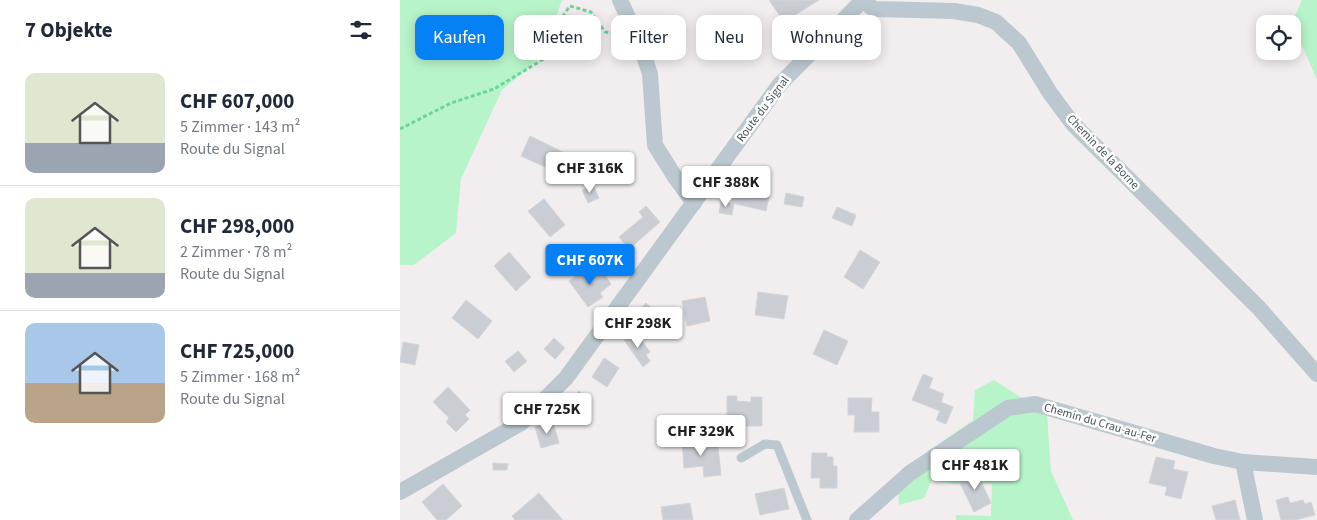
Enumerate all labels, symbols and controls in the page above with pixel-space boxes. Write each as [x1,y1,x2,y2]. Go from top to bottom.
text: 7 Objekte [25,15,113,45]
chip: Kaufen [415,15,504,60]
chip: Mieten [514,15,601,60]
chip: Filter [611,15,686,60]
chip: Neu [696,15,762,60]
chip: Wohnung [772,15,881,60]
map controls [1256,15,1301,60]
button: locate [1256,15,1301,60]
icon: filters [347,16,375,44]
street label: Route du Signal [733,72,793,146]
text: CHF 607,000 [180,86,294,116]
icon: home [65,93,125,153]
street label: Chemin de la Borne [1063,111,1143,193]
text: 5 Zimmer · 143 m² [180,116,300,138]
text: Route du Signal [180,138,285,160]
pin: CHF 316K [538,152,642,194]
text: CHF 316K [557,157,623,179]
pin: CHF 388K [674,166,778,208]
text: CHF 388K [693,171,759,193]
text: CHF 298,000 [180,211,294,241]
icon: home [65,218,125,278]
text: 2 Zimmer · 78 m² [180,241,292,263]
pin: CHF 607K [538,244,642,286]
text: CHF 607K [557,249,623,271]
text: Route du Signal [180,263,285,285]
pin: CHF 298K [586,306,690,349]
text: CHF 298K [605,312,671,334]
text: CHF 725,000 [180,336,294,366]
icon: home [65,343,125,403]
text: 5 Zimmer · 168 m² [180,366,300,388]
text: Route du Signal [180,388,285,410]
pin: CHF 725K [495,392,599,435]
text: CHF 725K [514,398,580,420]
street label: Chemin du Crau-au-Fer [1042,399,1159,447]
pin: CHF 329K [649,414,753,457]
text: CHF 329K [668,420,734,442]
pin: CHF 481K [923,448,1027,491]
text: CHF 481K [942,454,1008,476]

